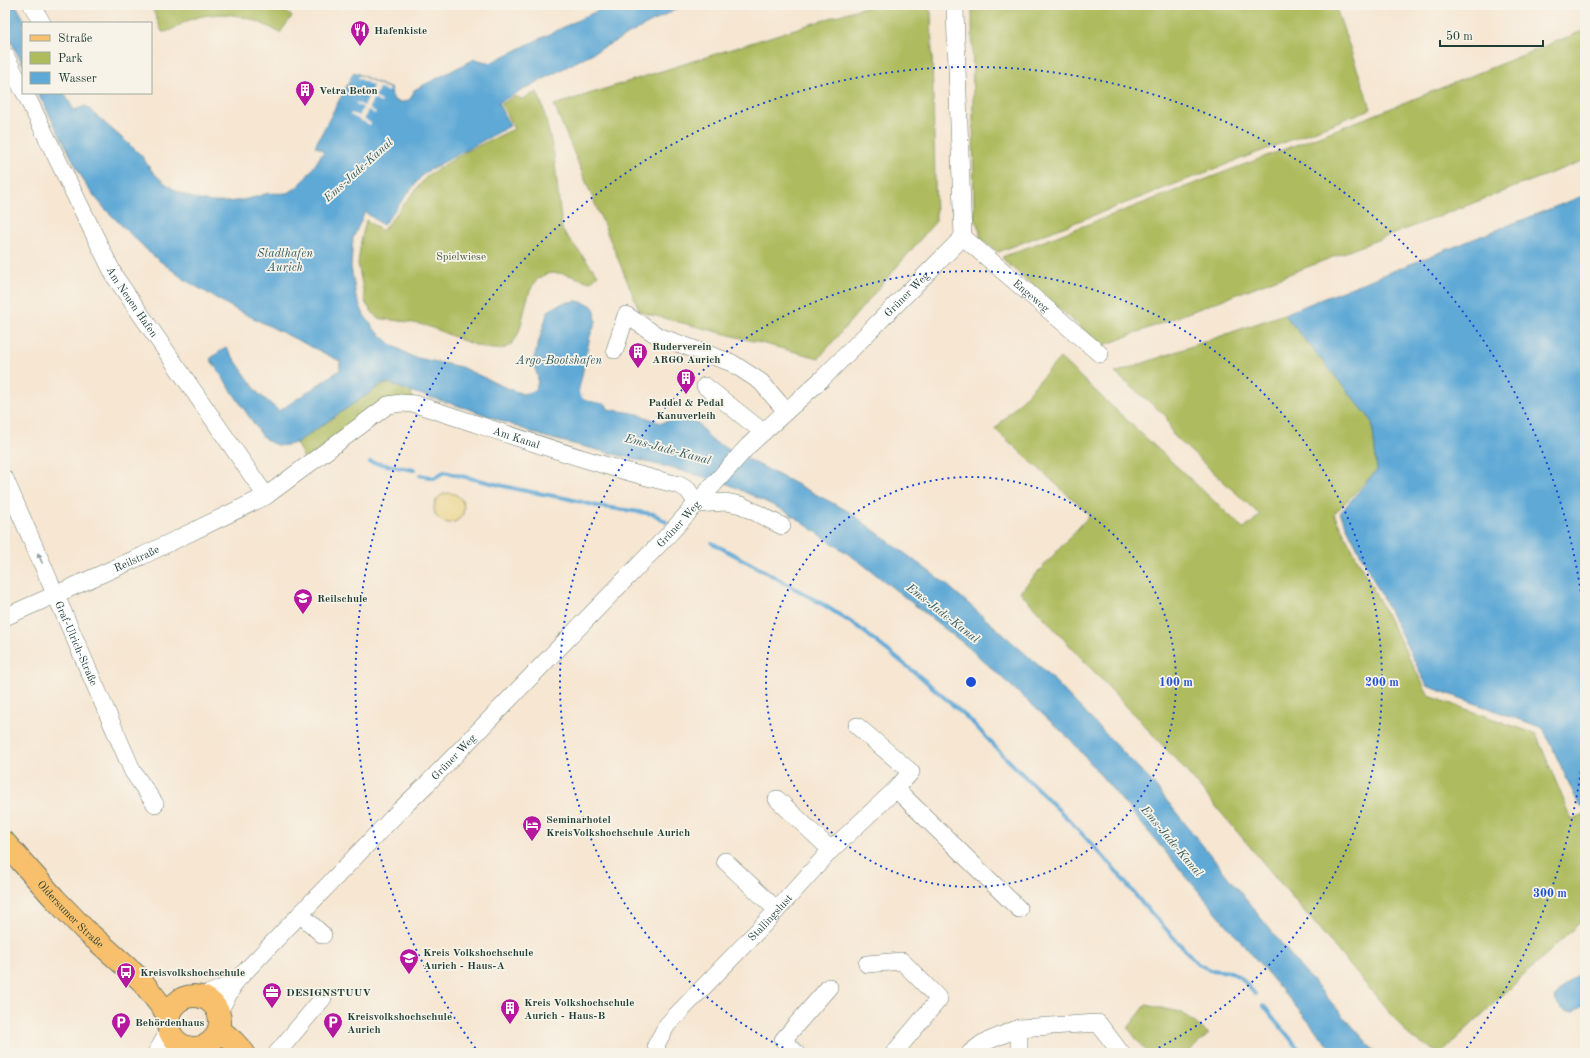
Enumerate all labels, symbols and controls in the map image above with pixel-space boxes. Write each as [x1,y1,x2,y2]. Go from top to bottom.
restaurant icon: Hafenkiste [349,19,371,47]
legend [22,22,152,94]
scale bar [1440,22,1543,48]
place label: Hafenkiste [374,26,427,37]
text: 50 m [1446,30,1473,43]
text: Straße [58,33,93,45]
text: Park [58,53,83,65]
text: Wasser [58,73,97,85]
building icon: Vetra Beton [294,79,316,107]
place label: Vetra Beton [319,86,378,97]
water label: Ems-Jade-Kanal [321,136,396,205]
water label: Stadthafen Aurich [257,248,313,274]
park label: Spielwiese [436,252,486,263]
street label: Am Neuen Hafen [104,265,159,340]
street label: Grüner Weg [883,270,932,320]
street label: Engeweg [1010,278,1051,315]
building icon: Ruderverein ARGO Aurich [627,341,649,369]
place label: Ruderverein ARGO Aurich [652,342,720,366]
water label: Argo-Bootshafen [515,355,602,367]
building icon: Paddel & Pedal Kanuverleih [675,367,697,395]
place label: Paddel & Pedal Kanuverleih [648,398,724,422]
street label: Am Kanal [491,426,541,452]
water label: Ems-Jade-Kanal [622,432,713,467]
street label: Grüner Weg [655,499,703,550]
street label: Reilstraße [113,544,161,575]
one-way arrow [37,553,43,564]
water label: Ems-Jade-Kanal [903,581,981,646]
school or university icon: Reilschule [292,587,314,615]
place label: Reilschule [317,594,368,605]
street label: Graf-Ulrich-Straße [52,600,99,688]
centre of rings [964,675,978,689]
text: 100 m [1159,677,1193,689]
text: 200 m [1365,677,1399,689]
street label: Grüner Weg [430,733,479,783]
water label: Ems-Jade-Kanal [1138,803,1205,880]
hotel icon: Seminarhotel KreisVolkshochschule Aurich [521,814,543,842]
place label: Seminarhotel KreisVolkshochschule Aurich [546,815,690,839]
street label: Oldersumer Straße [35,879,105,951]
text: 300 m [1533,888,1567,900]
street label: Stallingslust [747,893,795,944]
school or university icon: Kreis Volkshochschule Aurich - Haus-A [398,947,420,975]
place label: Kreis Volkshochschule Aurich - Haus-A [423,948,533,972]
bus stop icon: Kreisvolkshochschule [115,961,137,989]
place label: Kreisvolkshochschule [140,968,245,979]
office icon: DESIGNSTUUV [261,981,283,1009]
place label: DESIGNSTUUV [286,988,371,999]
building icon: Kreis Volkshochschule Aurich - Haus-B [499,997,521,1025]
place label: Kreis Volkshochschule Aurich - Haus-B [524,998,634,1022]
parking icon: Behördenhaus [110,1011,132,1039]
parking icon: Kreisvolkshochschule Aurich [322,1011,344,1039]
place label: Kreisvolkshochschule Aurich [347,1012,452,1036]
place label: Behördenhaus [135,1018,205,1029]

